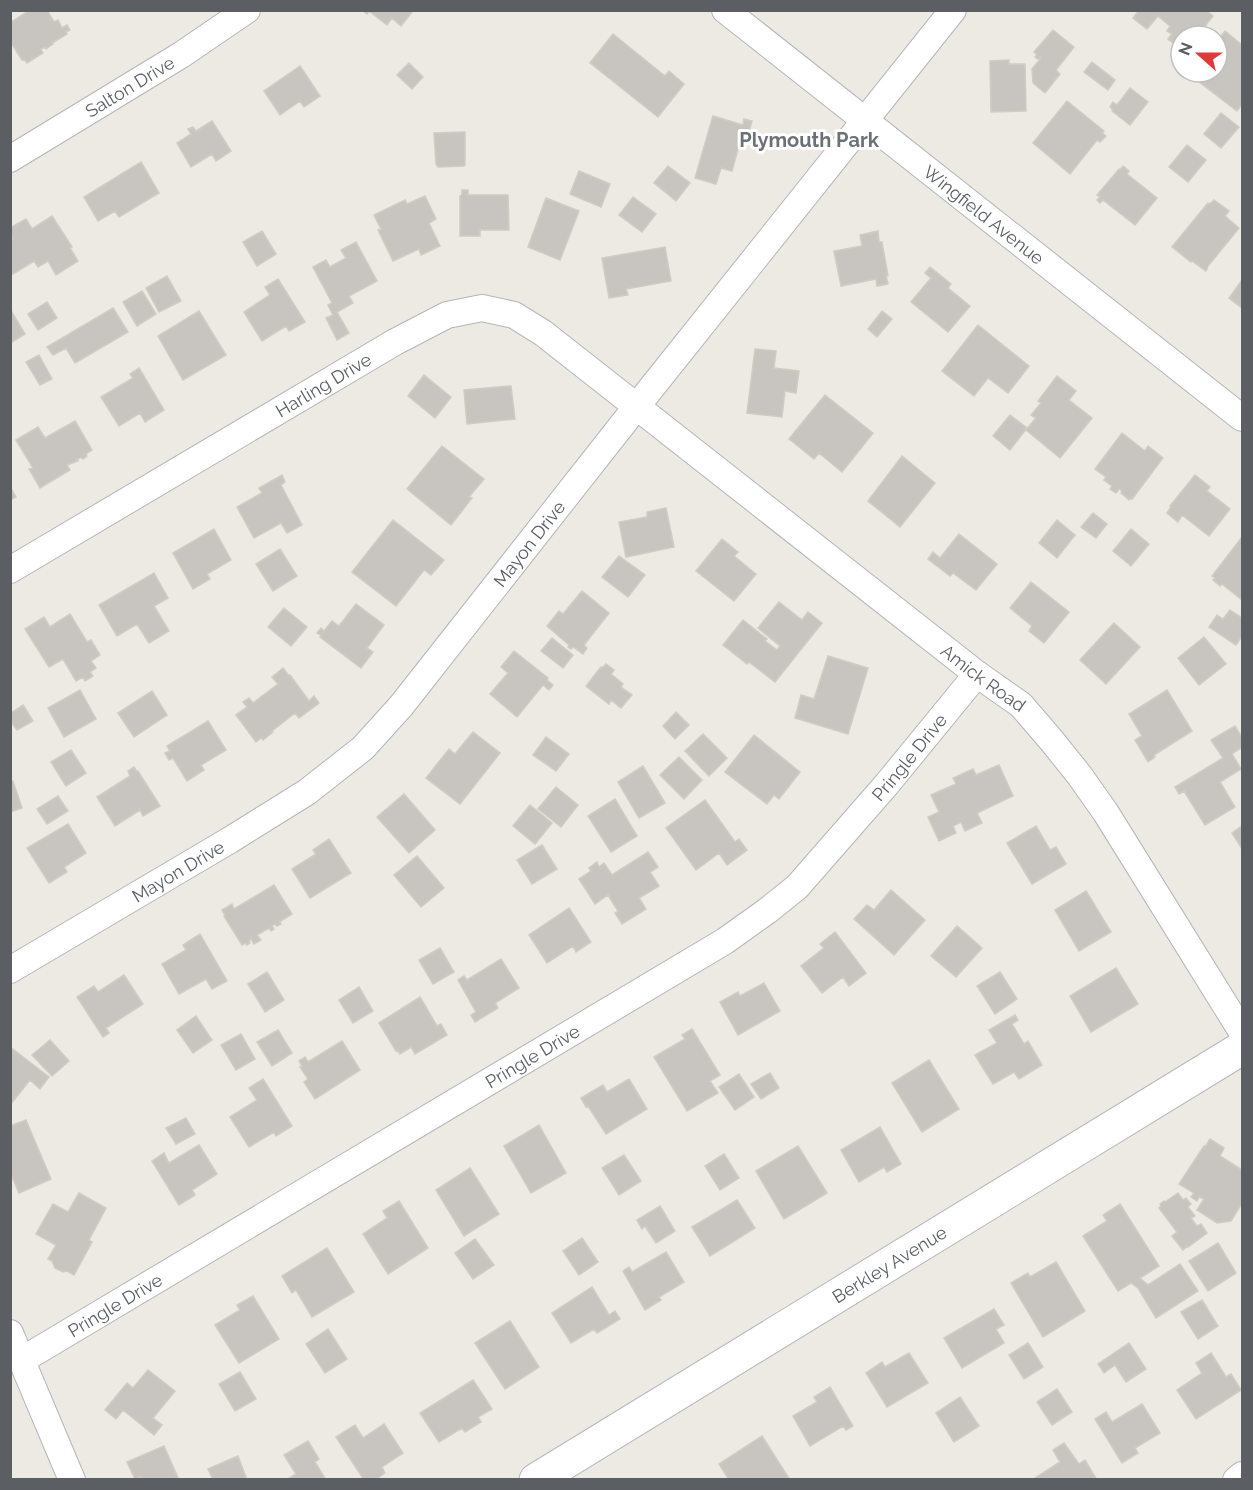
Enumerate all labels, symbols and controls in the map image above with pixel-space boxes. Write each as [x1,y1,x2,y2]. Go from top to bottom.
north arrow [1169,24,1229,84]
text: N [1174,40,1197,58]
street label: Salton Drive [81,51,178,121]
district label: Plymouth Park [739,128,880,152]
street label: Wingfield Avenue [920,161,1049,269]
street label: Harling Drive [272,348,375,421]
street label: Mayon Drive [489,496,569,591]
street label: Amick Road [937,639,1030,716]
street label: Pringle Drive [867,709,951,805]
street label: Mayon Drive [128,835,228,906]
street label: Pringle Drive [481,1019,584,1092]
street label: Berkley Avenue [828,1221,951,1307]
street label: Pringle Drive [64,1268,166,1341]

